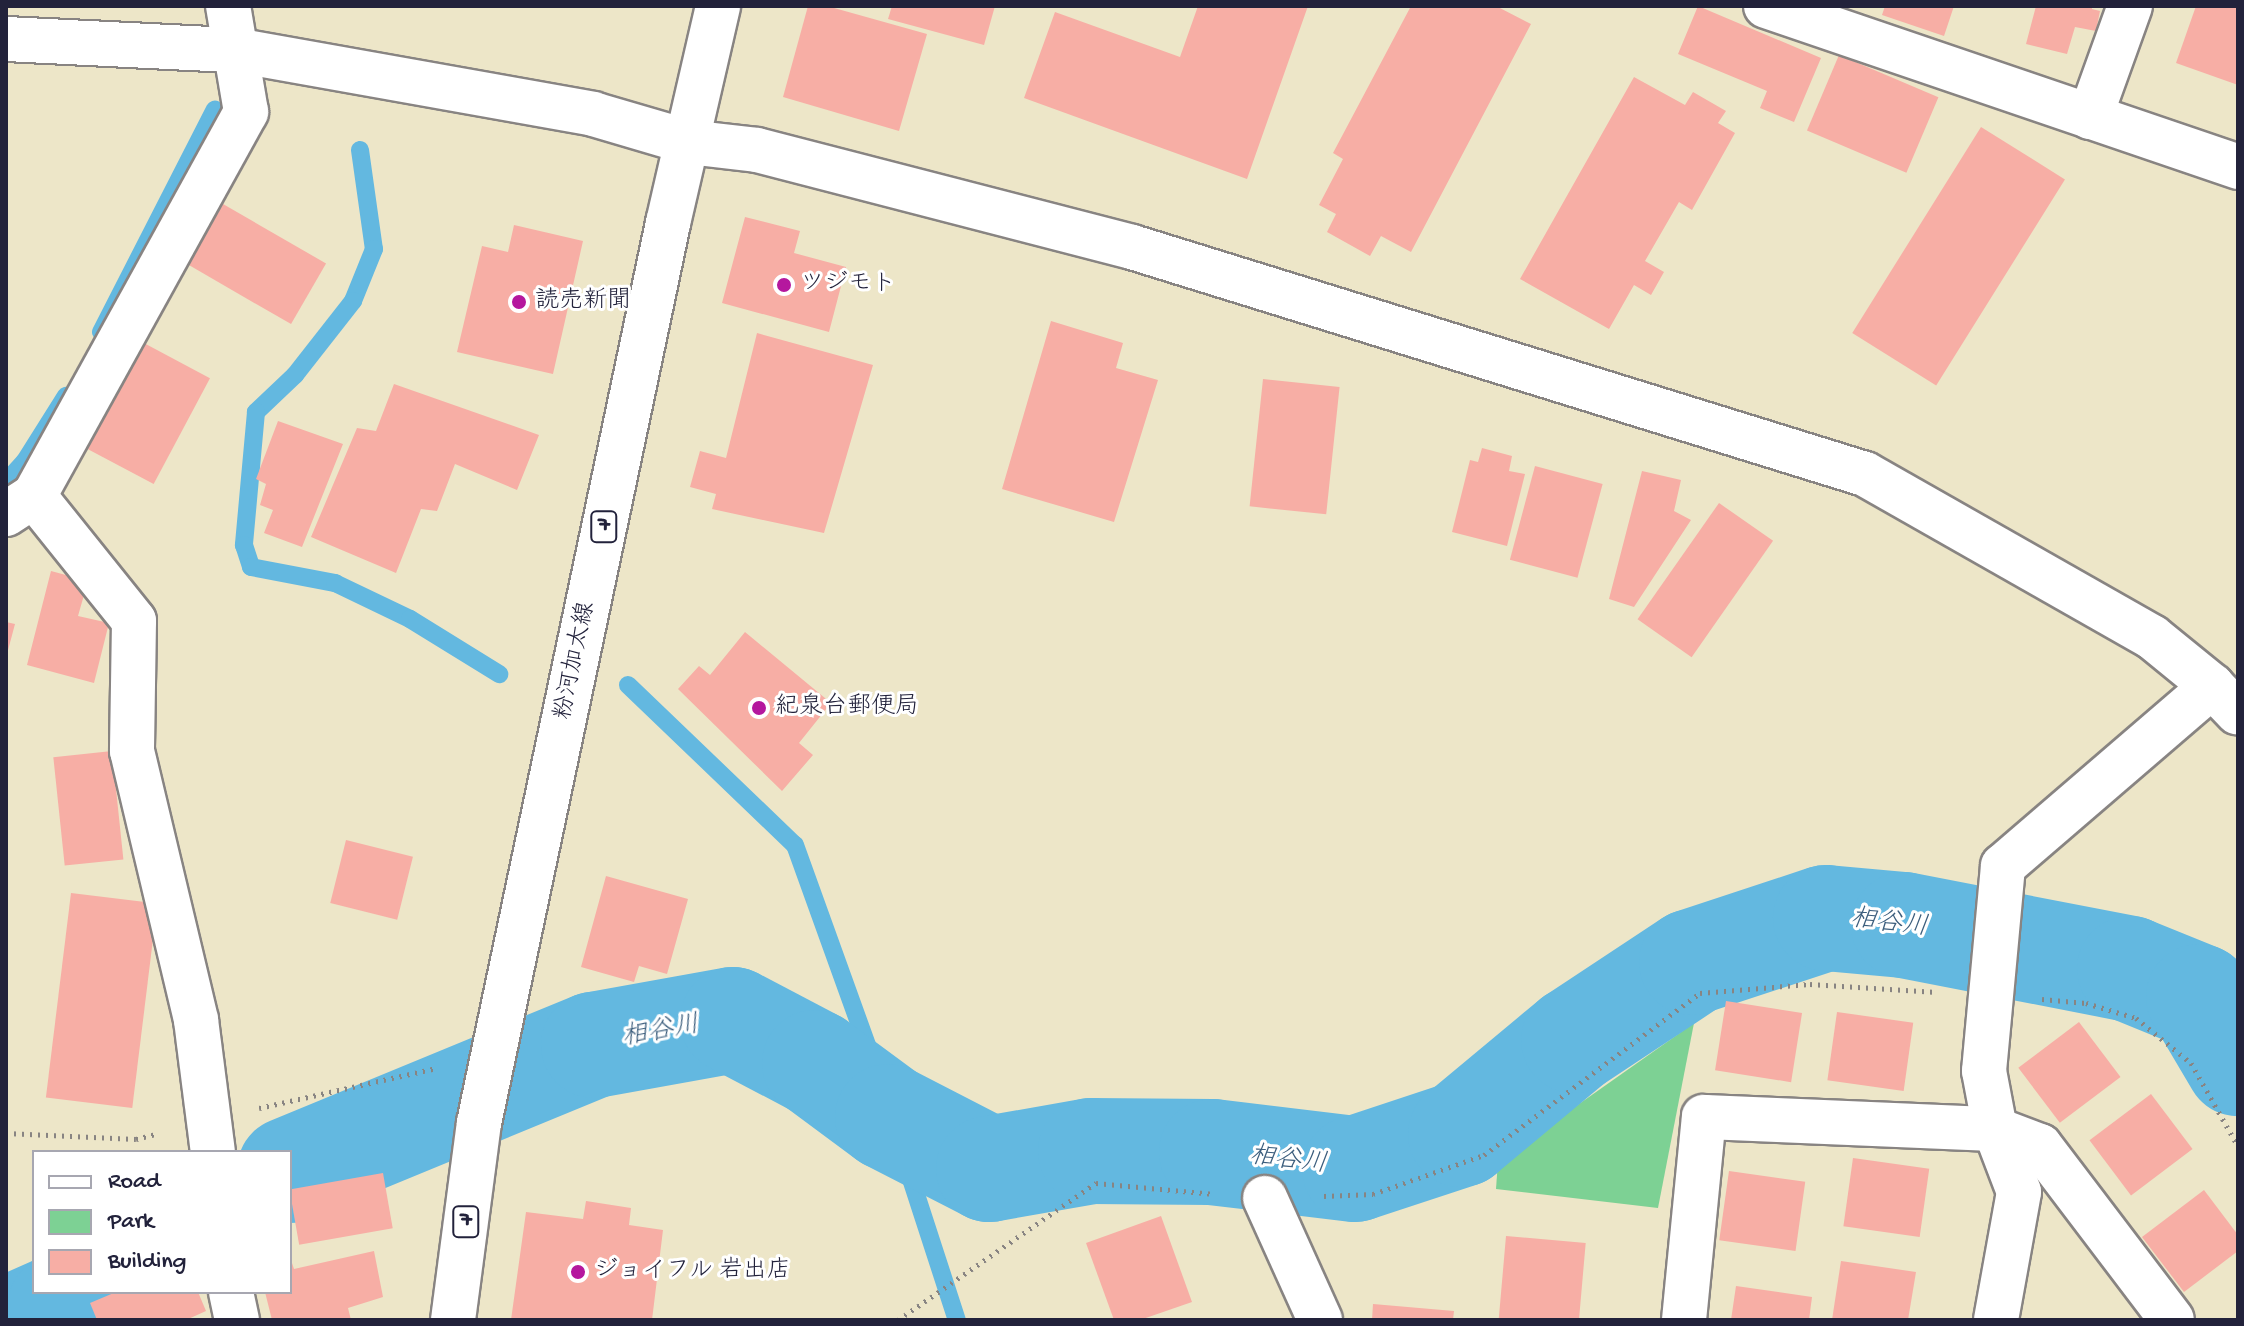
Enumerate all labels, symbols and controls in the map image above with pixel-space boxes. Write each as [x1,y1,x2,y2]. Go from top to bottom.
place label: ツジモト [800,271,896,299]
marker: ツジモト [775,276,793,294]
place label: 読売新聞 [535,288,631,316]
marker: 読売新聞 [510,293,528,311]
road number: 7 [590,509,618,545]
street label: 粉河加太線 [549,599,603,723]
place label: 紀泉台郵便局 [775,694,919,722]
marker: 紀泉台郵便局 [750,699,768,717]
water label: 相谷川 [1848,905,1930,945]
water label: 相谷川 [620,1011,702,1055]
water label: 相谷川 [1247,1142,1329,1182]
legend [32,1150,292,1294]
text: Road [108,1168,160,1197]
road number: 7 [452,1204,480,1240]
text: Park [108,1208,154,1237]
text: Building [108,1248,186,1277]
place label: ジョイフル 岩出店 [594,1258,792,1286]
marker: ジョイフル 岩出店 [569,1263,587,1281]

